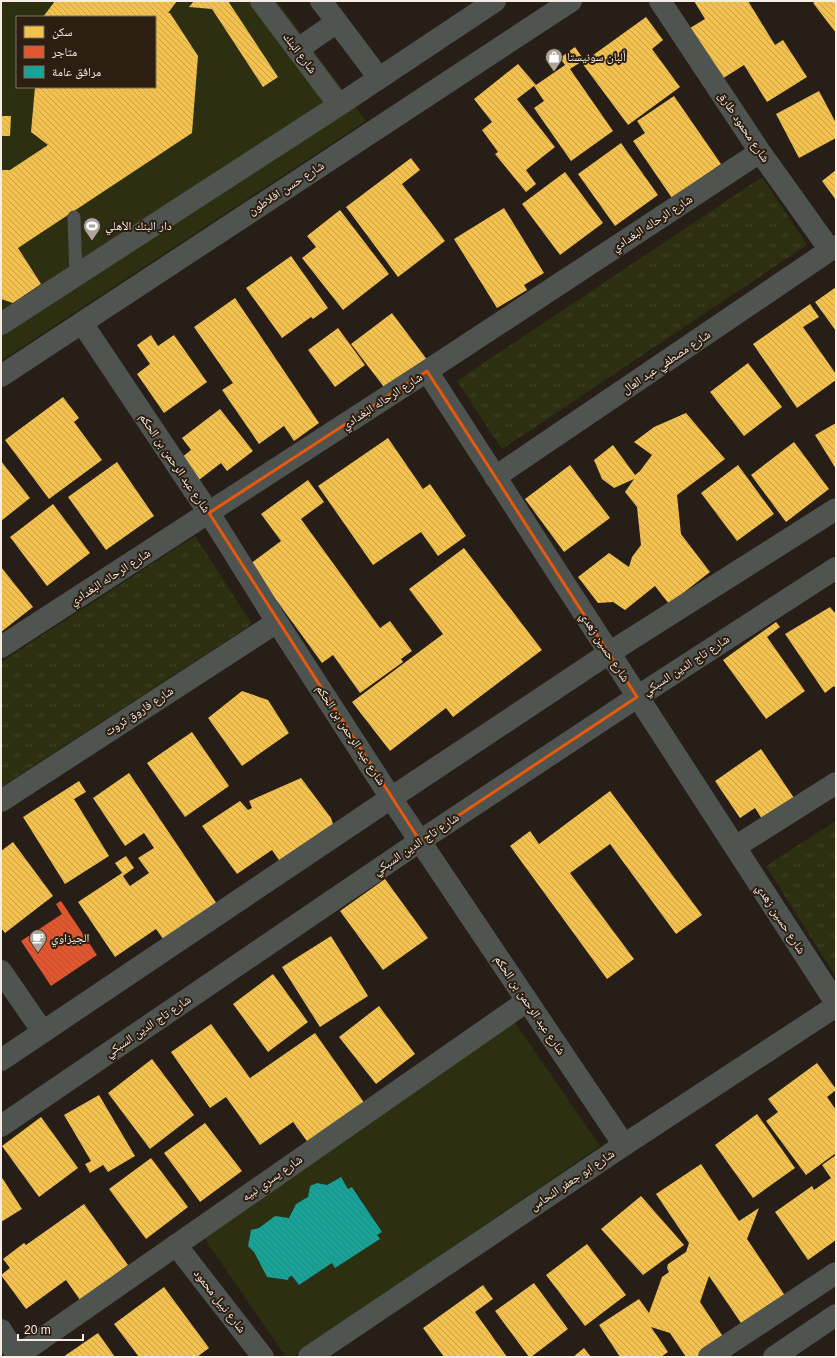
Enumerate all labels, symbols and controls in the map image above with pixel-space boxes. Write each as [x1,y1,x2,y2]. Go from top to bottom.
legend [16,16,156,88]
text: سكن [52,25,73,39]
street label: شارع البنك [279,30,320,77]
text: متاجر [51,45,77,59]
shop icon: ألبان سونيستا [544,47,564,72]
place label: ألبان سونيستا [567,50,626,64]
text: مرافق عامة [52,65,101,79]
street label: شارع محمود طارق [714,89,773,165]
street label: شارع حسن افلاطون [245,158,327,219]
street label: شارع الرحاله البغدادي [609,192,697,257]
sports icon: دار البنك الأهلي [82,216,102,241]
place label: دار البنك الأهلي [105,219,172,236]
street label: شارع مصطفي عبد العال [619,327,715,399]
street label: شارع الرحاله البغدادي [339,370,427,435]
street label: شارع عبد الرحمن بن الحكم [136,411,214,516]
street label: شارع الرحاله البغدادي [67,546,155,611]
street label: شارع حسين زهدي [575,610,633,686]
street label: شارع تاج الدين السبكي [640,632,734,701]
street label: شارع عبد الرحمن بن الحكم [312,682,389,788]
street label: شارع فاروق ثروت [102,683,177,739]
street label: شارع تاج الدين السبكي [370,810,463,880]
street label: شارع حسين زهدي [751,882,809,958]
cafe icon: الجيزاوي [28,928,48,953]
place label: الجيزاوي [51,931,90,948]
street label: شارع عبد الرحمن بن الحكم [491,953,569,1058]
street label: شارع تاج الدين السبكي [102,992,195,1062]
street label: شارع ابو جعفر النحاس [527,1147,617,1214]
street label: شارع يسري نبيه [239,1152,307,1206]
street label: شارع نبيل محمود [190,1266,249,1336]
scale bar [18,1316,83,1342]
text: 20 m [24,1323,51,1337]

